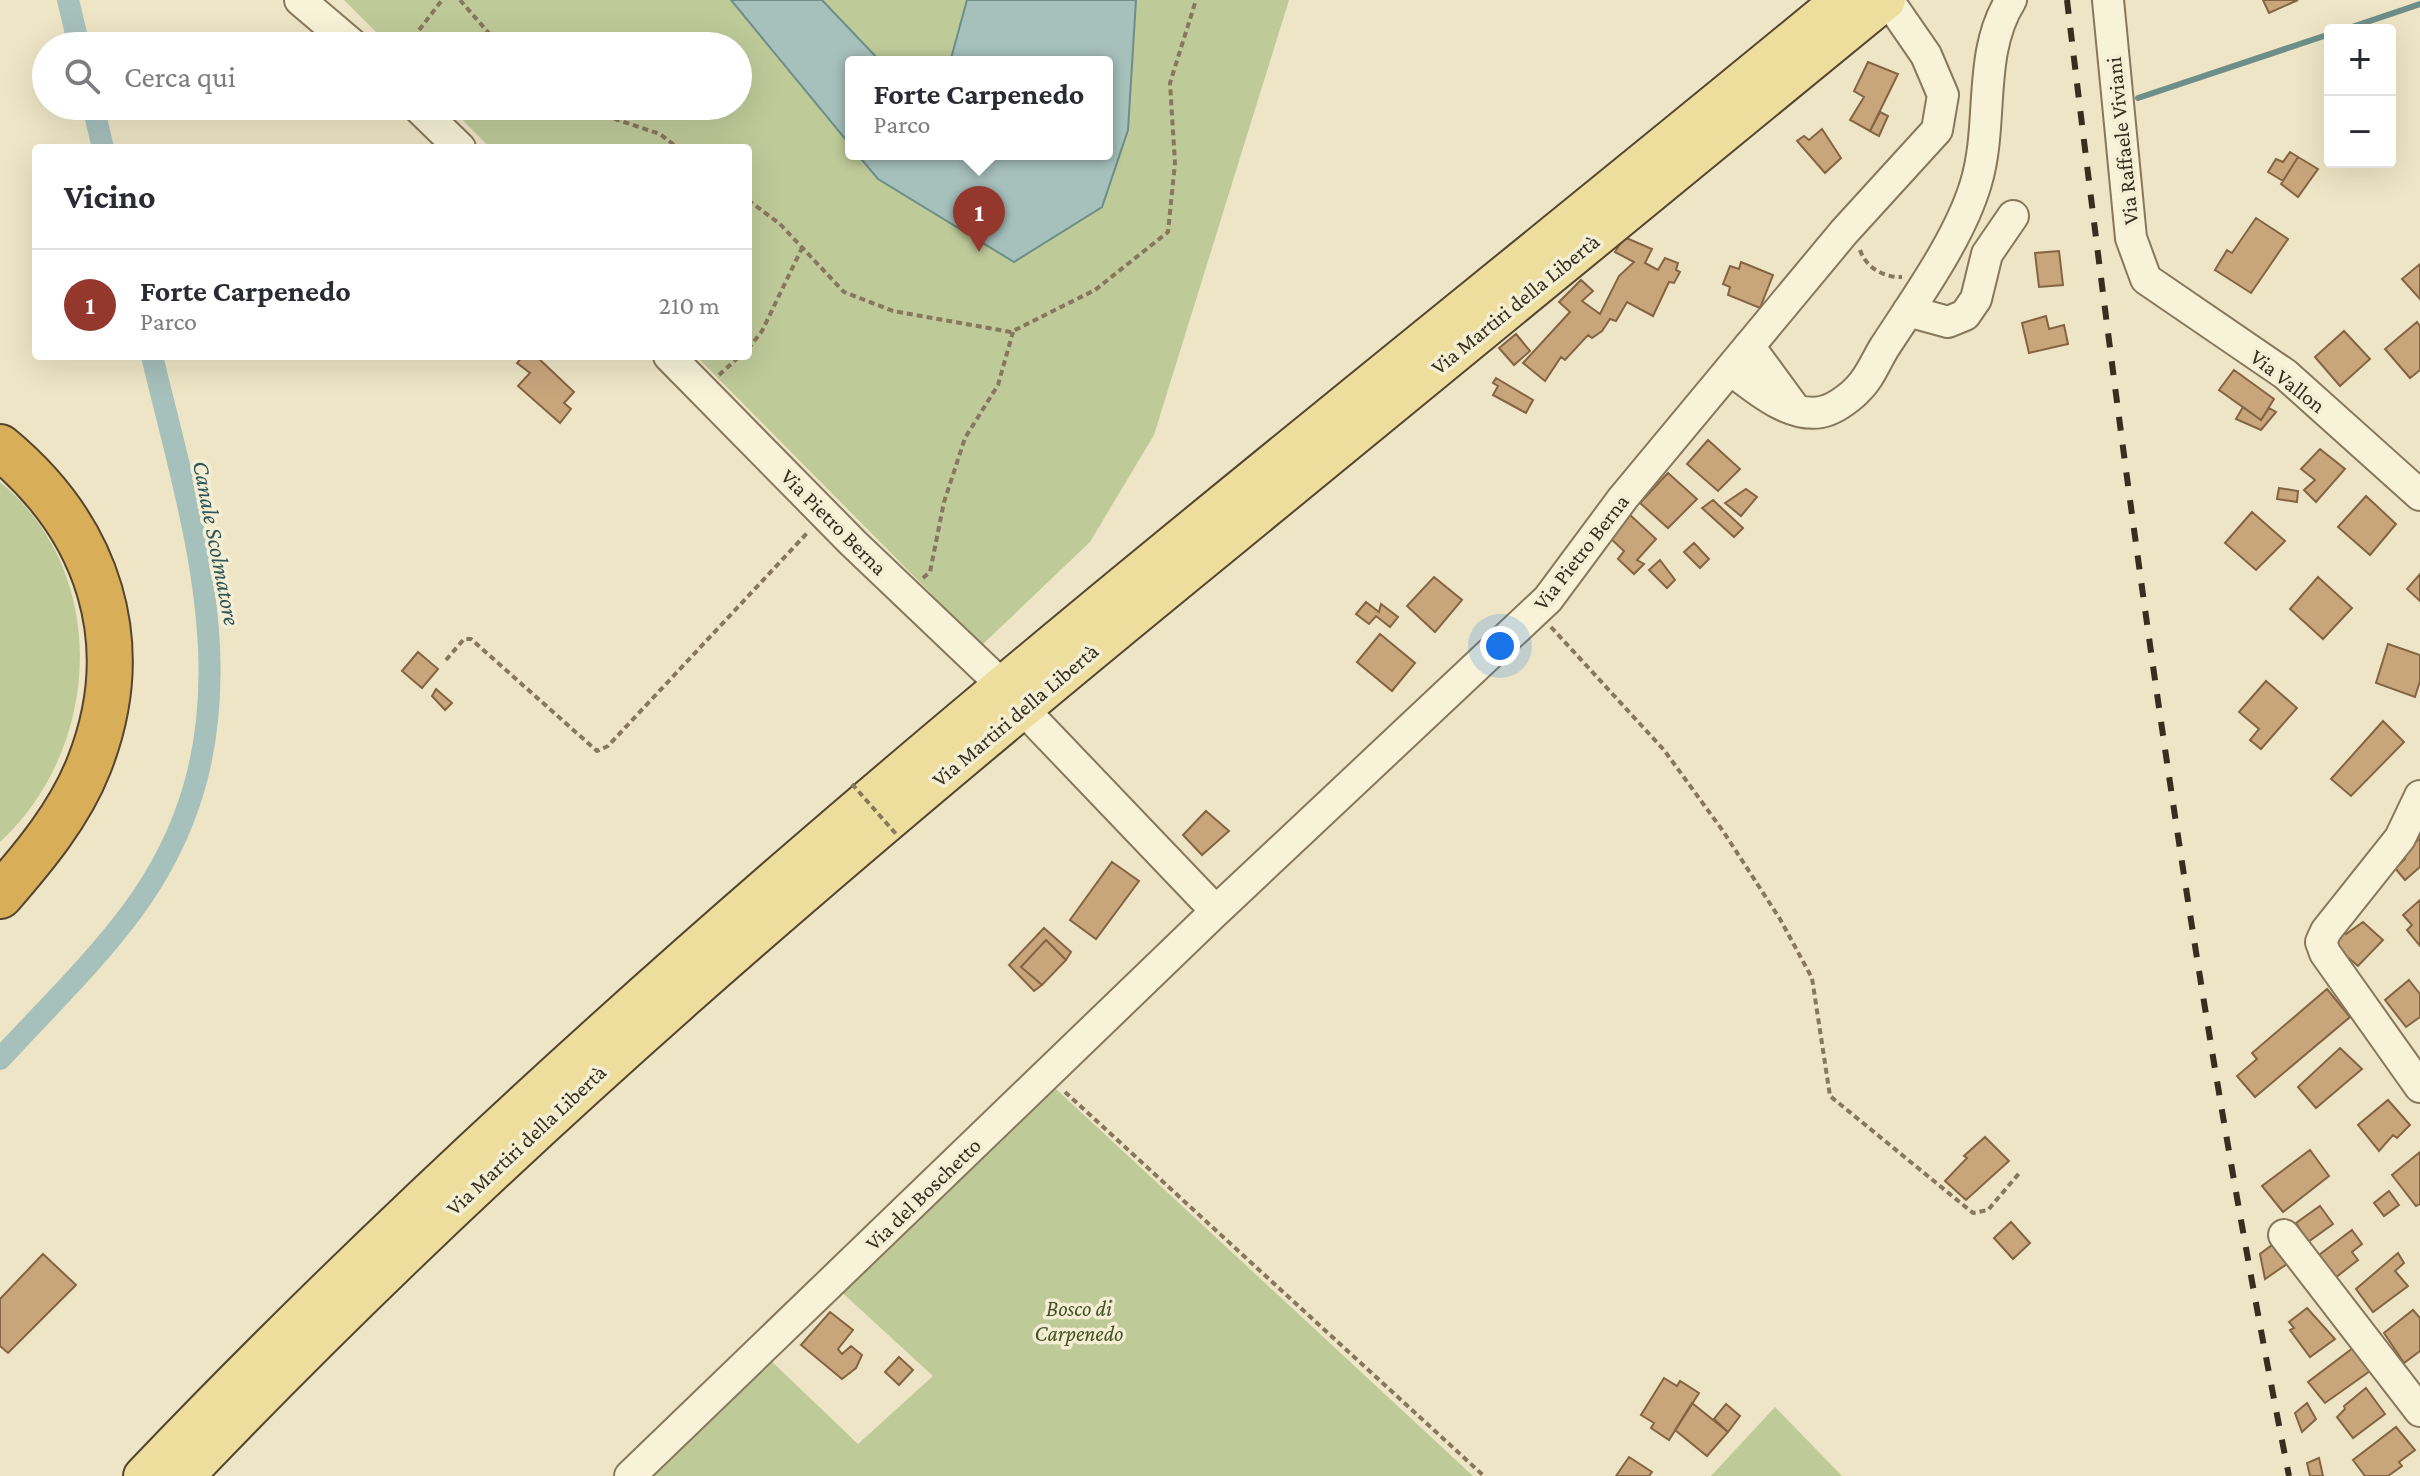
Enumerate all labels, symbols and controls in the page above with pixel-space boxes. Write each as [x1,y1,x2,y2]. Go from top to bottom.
map controls [2324,24,2396,168]
button: + [2324,24,2396,96]
search box [32,32,752,120]
icon: search [60,54,104,98]
popup [845,56,1113,160]
street label: Via Raffaele Viviani [2101,56,2143,226]
text: Cerca qui [124,60,236,93]
text: Forte Carpenedo [874,77,1084,110]
button: − [2324,96,2396,168]
text: Parco [874,110,930,139]
text: Vicino [64,178,156,215]
pin: 1 [953,186,1005,252]
street label: Via Martiri della Libertà [1426,228,1604,380]
text: Forte Carpenedo [140,274,351,307]
text: 1 [85,291,95,320]
text: 210 m [659,291,720,320]
text: Parco [140,307,197,336]
street label: Via Vallon [2246,344,2331,418]
water label: Canale Scolmatore [188,458,246,628]
street label: Via Pietro Berna [776,464,892,580]
street label: Via Pietro Berna [1528,489,1634,615]
your location [1480,626,1520,666]
street label: Via Martiri della Libertà [927,638,1103,792]
street label: Via Martiri della Libertà [441,1059,611,1221]
street label: Via del Boschetto [860,1133,986,1255]
park label: Bosco di Carpenedo [1035,1296,1123,1346]

